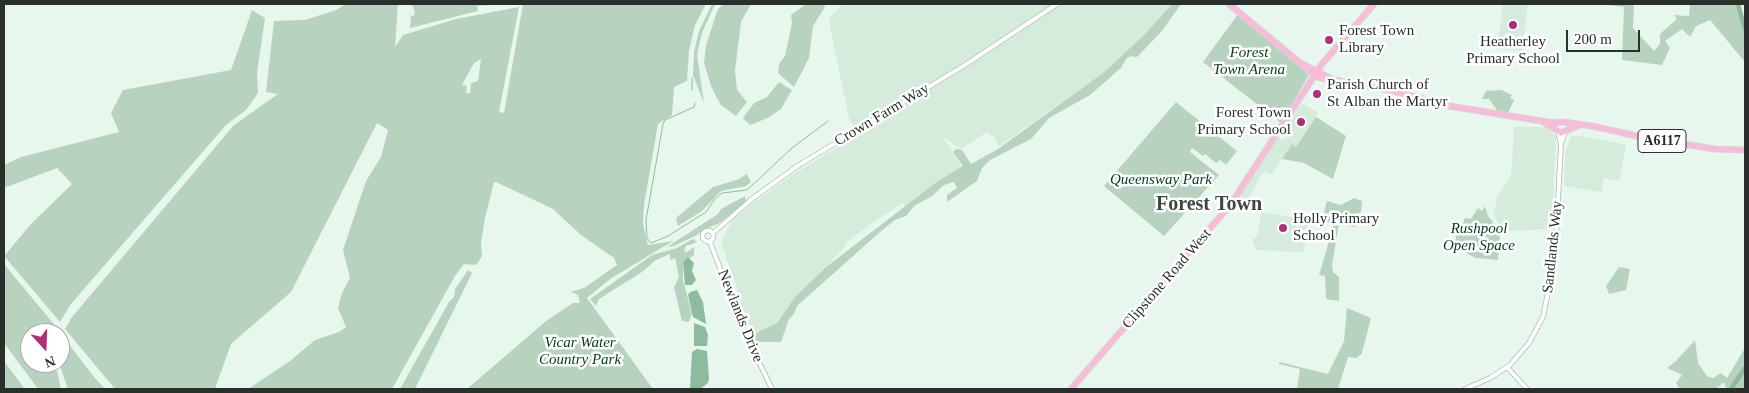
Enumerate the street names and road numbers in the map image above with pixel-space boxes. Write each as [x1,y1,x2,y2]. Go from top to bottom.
street label: Crown Farm Way [831,80,933,150]
road number: A6117 [1638,130,1686,152]
street label: Sandlands Way [1539,200,1567,294]
street label: Clipstone Road West [1119,225,1215,333]
street label: Newlands Drive [713,267,767,365]

